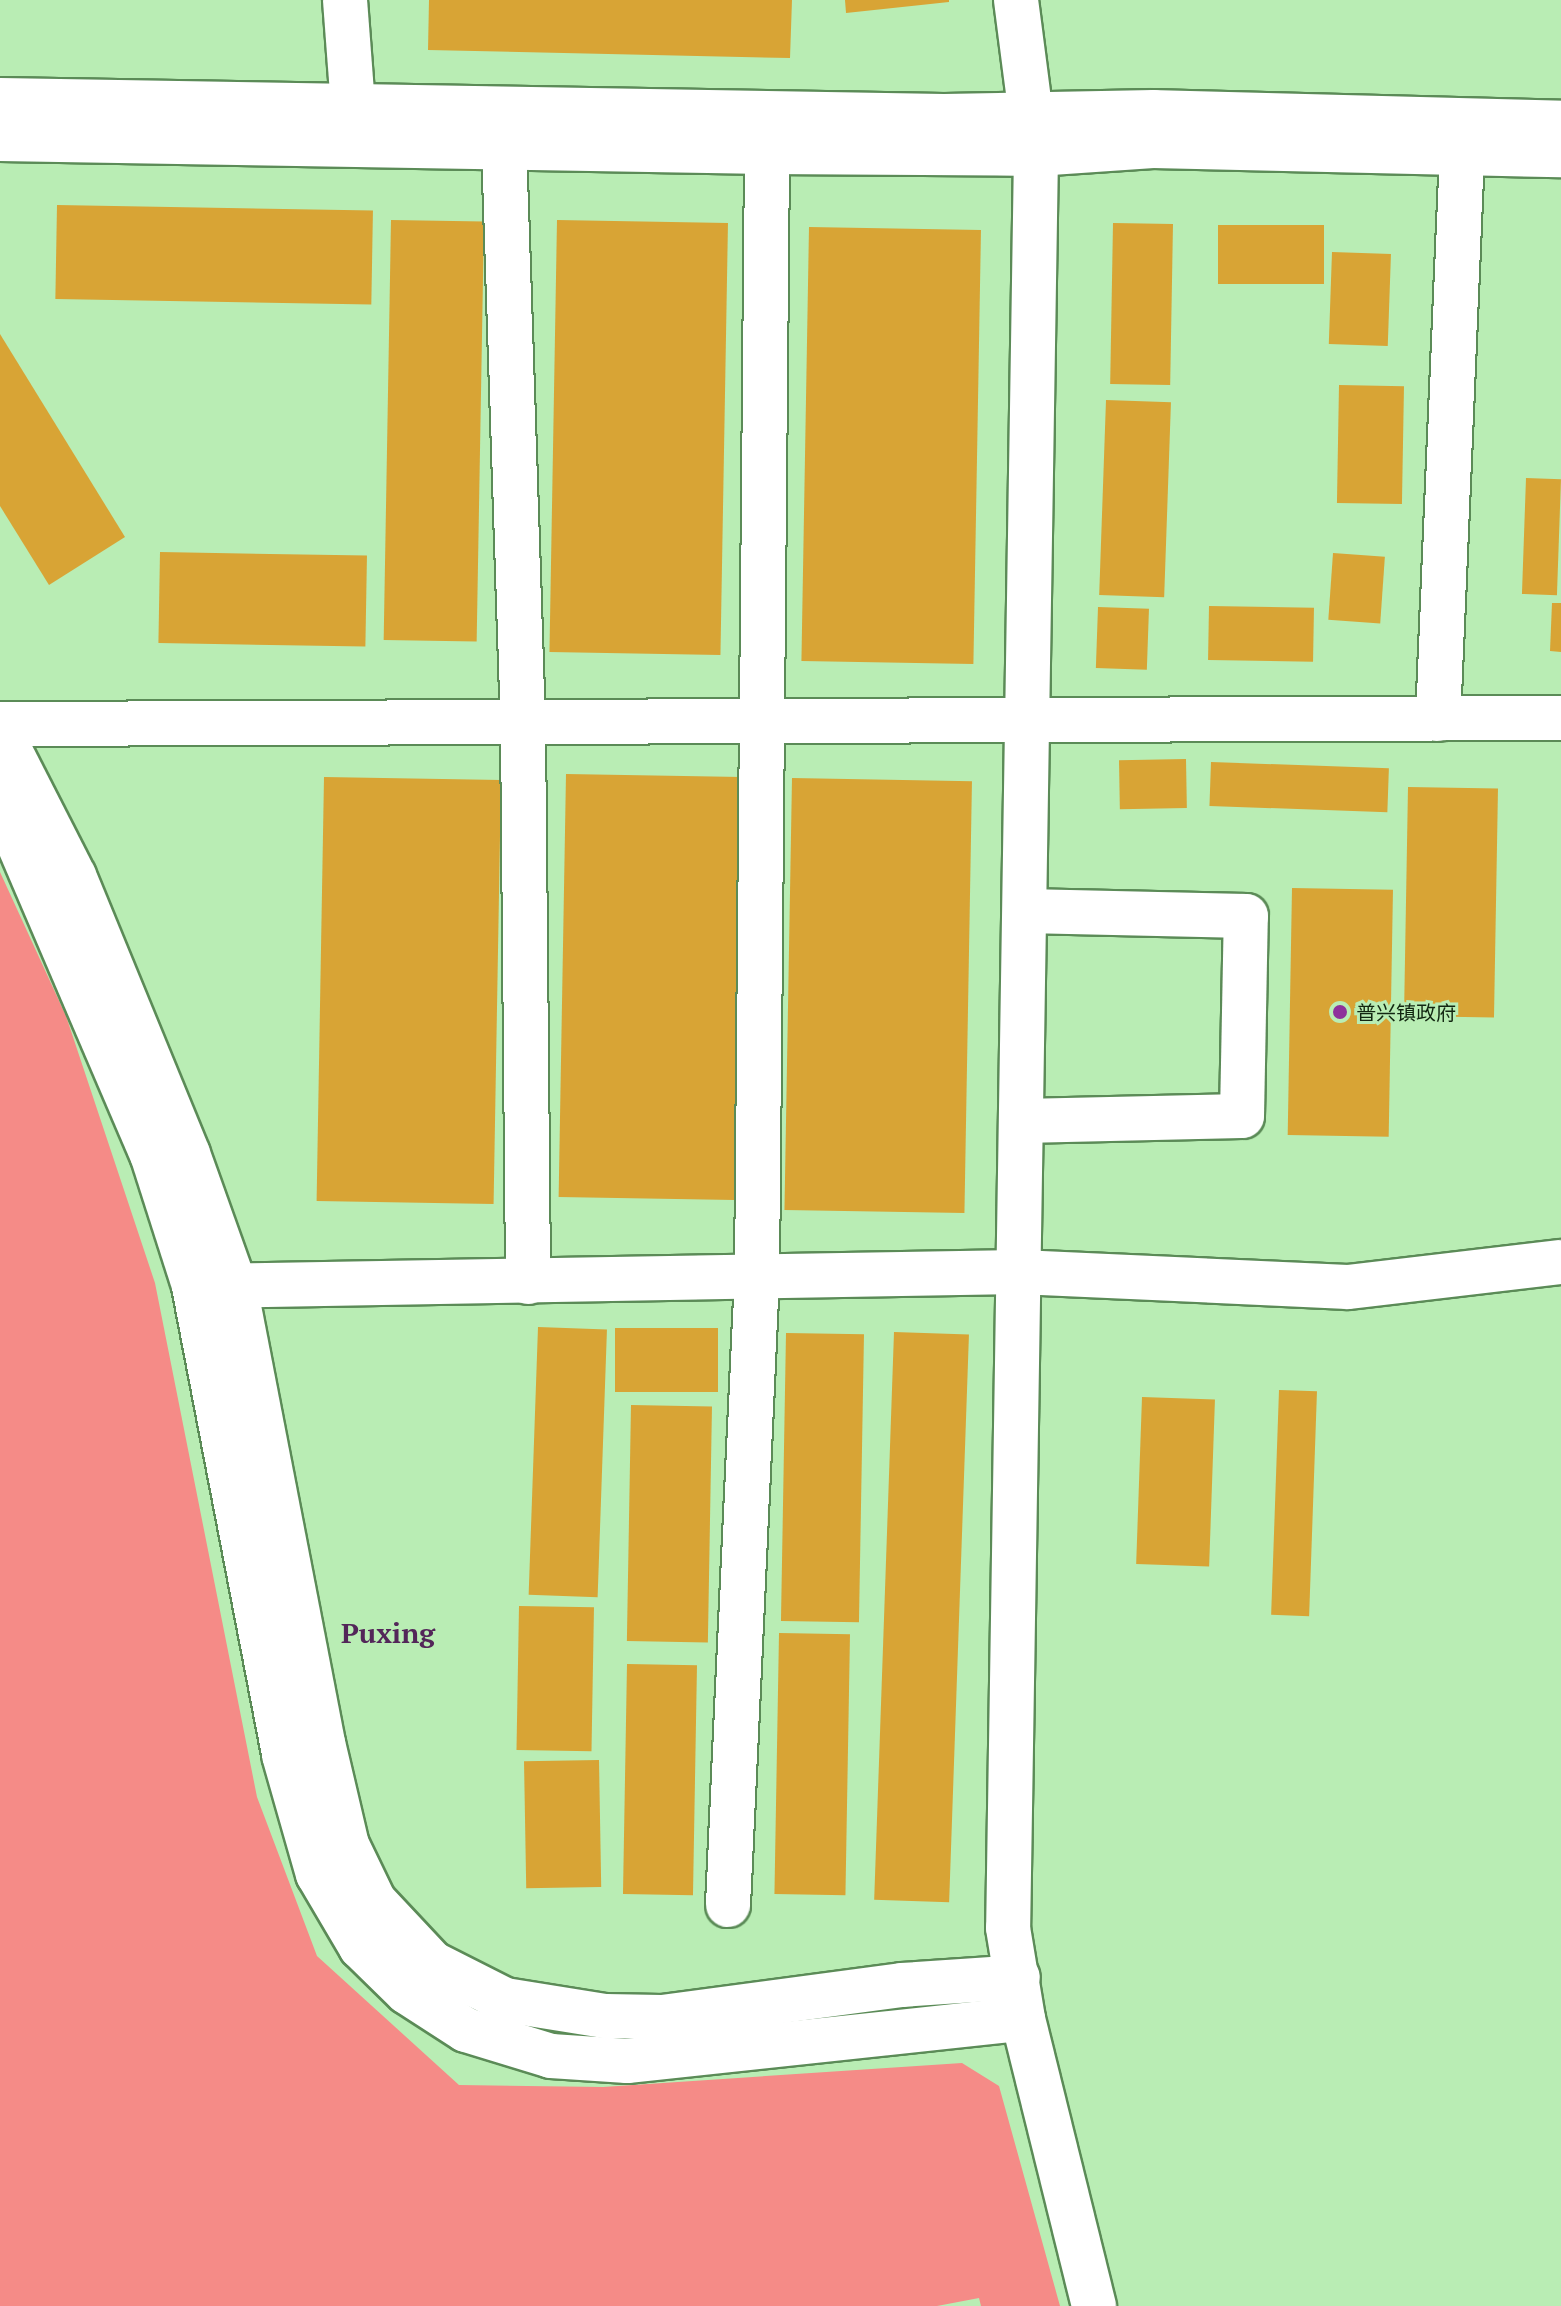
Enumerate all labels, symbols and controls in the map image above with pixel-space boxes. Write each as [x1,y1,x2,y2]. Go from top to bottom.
place label: 普兴镇政府 [1356,1000,1456,1024]
marker: 普兴镇政府 [1331,1003,1349,1021]
district label: Puxing [341,1616,435,1650]

